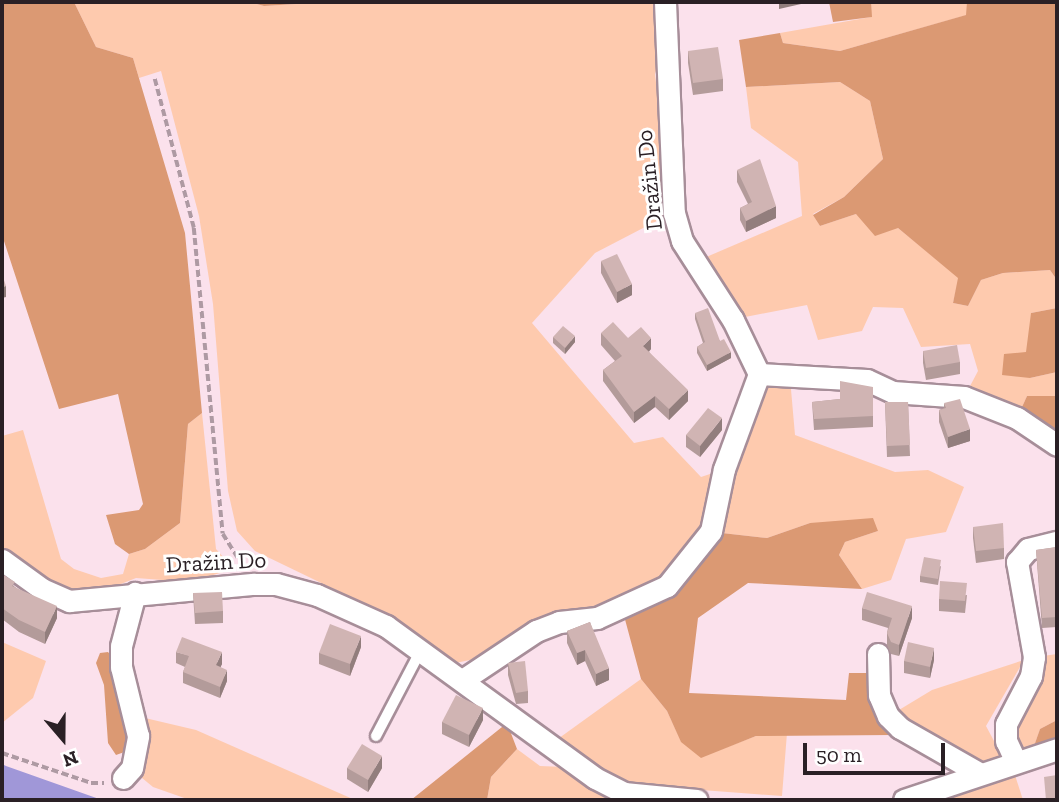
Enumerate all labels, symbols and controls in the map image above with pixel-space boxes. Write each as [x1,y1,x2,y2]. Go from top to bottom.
street label: Dražin Do [630,129,668,231]
street label: Dražin Do [165,546,267,578]
north arrow [28,704,98,774]
scale bar [807,728,949,772]
text: 50 m [816,742,862,767]
text: N [60,746,81,772]

